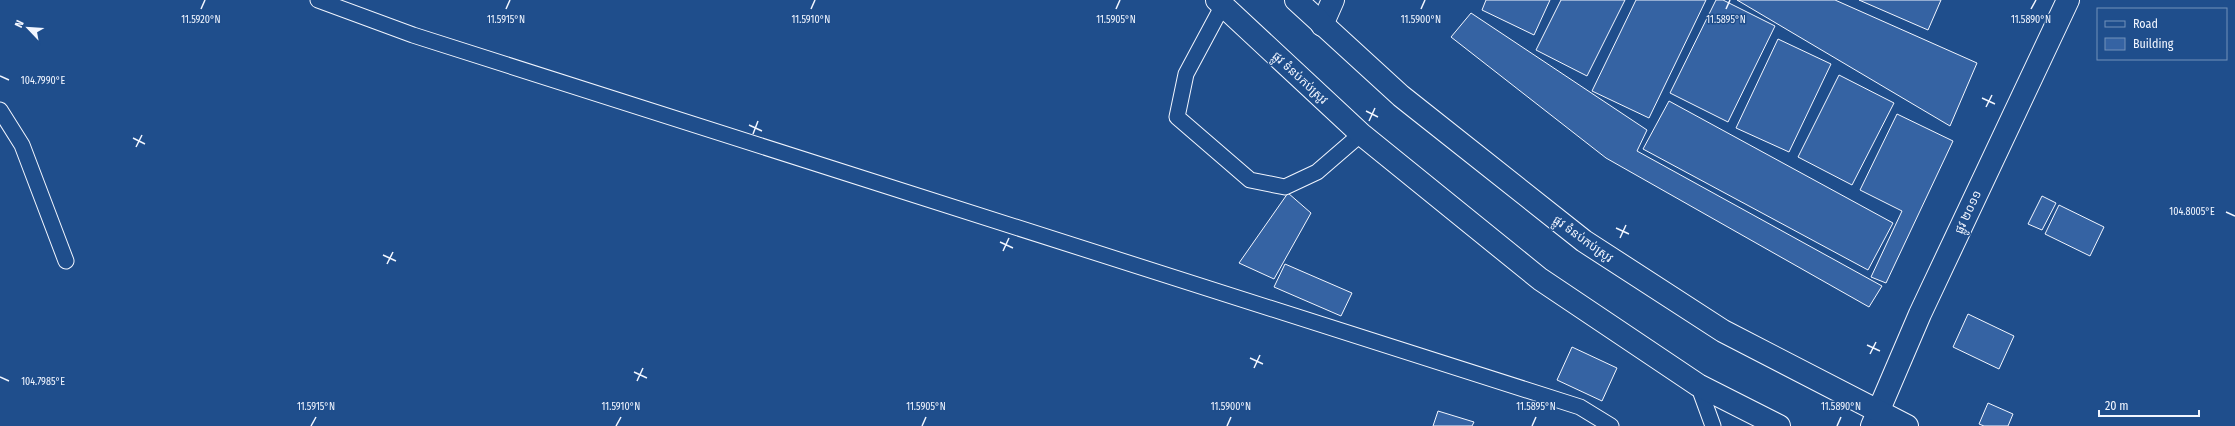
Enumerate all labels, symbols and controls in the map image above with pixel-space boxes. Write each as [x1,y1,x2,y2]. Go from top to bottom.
north arrow [8,8,48,48]
legend [2097,8,2227,60]
text: 11.5920°N [181,14,221,26]
text: 11.5915°N [487,14,525,26]
text: 11.5910°N [792,14,830,26]
text: 11.5905°N [1096,14,1136,26]
text: 11.5900°N [1401,14,1441,26]
text: 11.5895°N [1706,14,1746,26]
text: 11.5890°N [2011,14,2051,26]
text: Road [2133,17,2158,31]
text: N [12,18,27,30]
text: Building [2133,37,2174,51]
street label: ផ្លូវ ទំនប់កប់ស្រូវ [1267,49,1331,110]
text: 104.7990°E [21,75,65,87]
street label: ផ្លូវ ២០១១ [1952,188,1987,237]
text: 104.8005°E [2169,206,2215,218]
street label: ផ្លូវ ទំនប់កប់ស្រូវ [1548,213,1616,268]
text: 104.7985°E [21,376,65,388]
scale bar [2099,392,2199,418]
text: 20 m [2105,399,2129,413]
text: 11.5915°N [297,401,335,413]
text: 11.5910°N [602,401,640,413]
text: 11.5905°N [906,401,946,413]
text: 11.5900°N [1211,401,1251,413]
text: 11.5895°N [1516,401,1556,413]
text: 11.5890°N [1821,401,1861,413]

